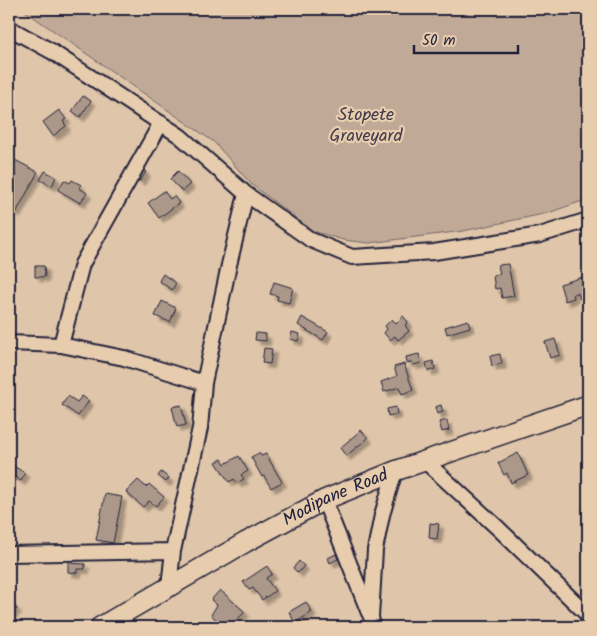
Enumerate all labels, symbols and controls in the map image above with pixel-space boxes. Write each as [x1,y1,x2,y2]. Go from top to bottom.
scale bar [414,22,518,54]
text: 50 m [422,29,456,53]
park label: Stopete Graveyard [330,101,403,151]
street label: Modipane Road [277,460,394,534]

